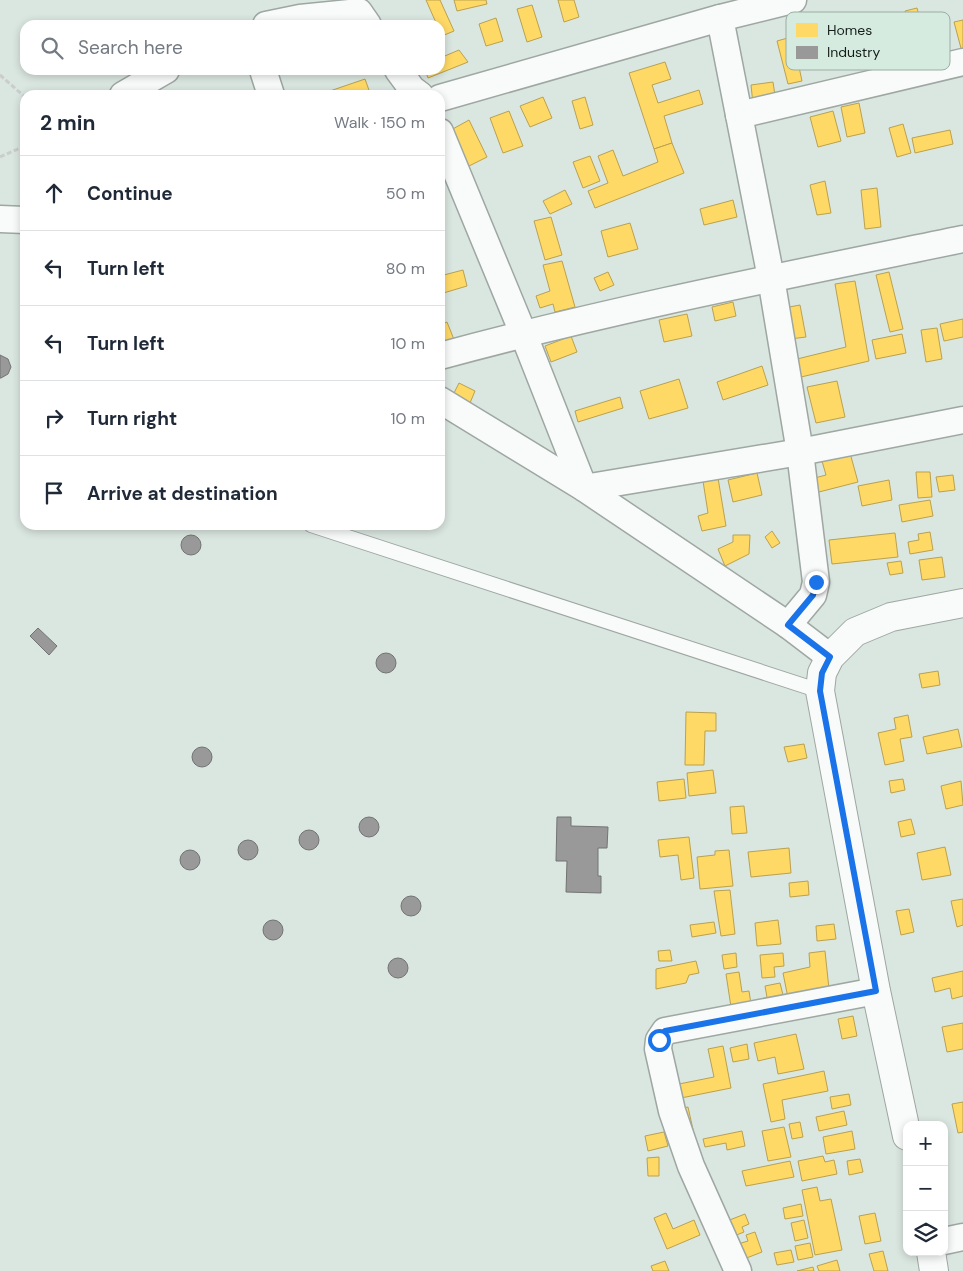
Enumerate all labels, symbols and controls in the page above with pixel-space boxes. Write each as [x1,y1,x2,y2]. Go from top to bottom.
legend [786,12,950,70]
search box [20,20,445,75]
text: Homes [827,21,872,39]
icon: search [38,34,66,62]
text: Search here [78,35,183,60]
text: Industry [827,43,880,61]
text: 2 min [40,109,96,137]
text: Walk · 150 m [334,112,425,133]
icon: ahead [40,179,68,207]
text: Continue [87,181,173,206]
text: 50 m [386,183,425,204]
icon: left [40,254,68,282]
text: Turn left [87,256,165,281]
text: 80 m [386,258,425,279]
icon: left [40,329,68,357]
text: Turn left [87,331,165,356]
text: 10 m [391,333,425,354]
icon: right [40,404,68,432]
text: Turn right [87,406,177,431]
text: 10 m [391,408,425,429]
icon: arrive [40,479,68,507]
text: Arrive at destination [87,481,278,506]
route end [805,571,828,594]
route start [648,1029,671,1052]
map controls [903,1121,948,1256]
button: + [903,1121,948,1166]
button: − [903,1166,948,1211]
button: layers [903,1211,948,1256]

